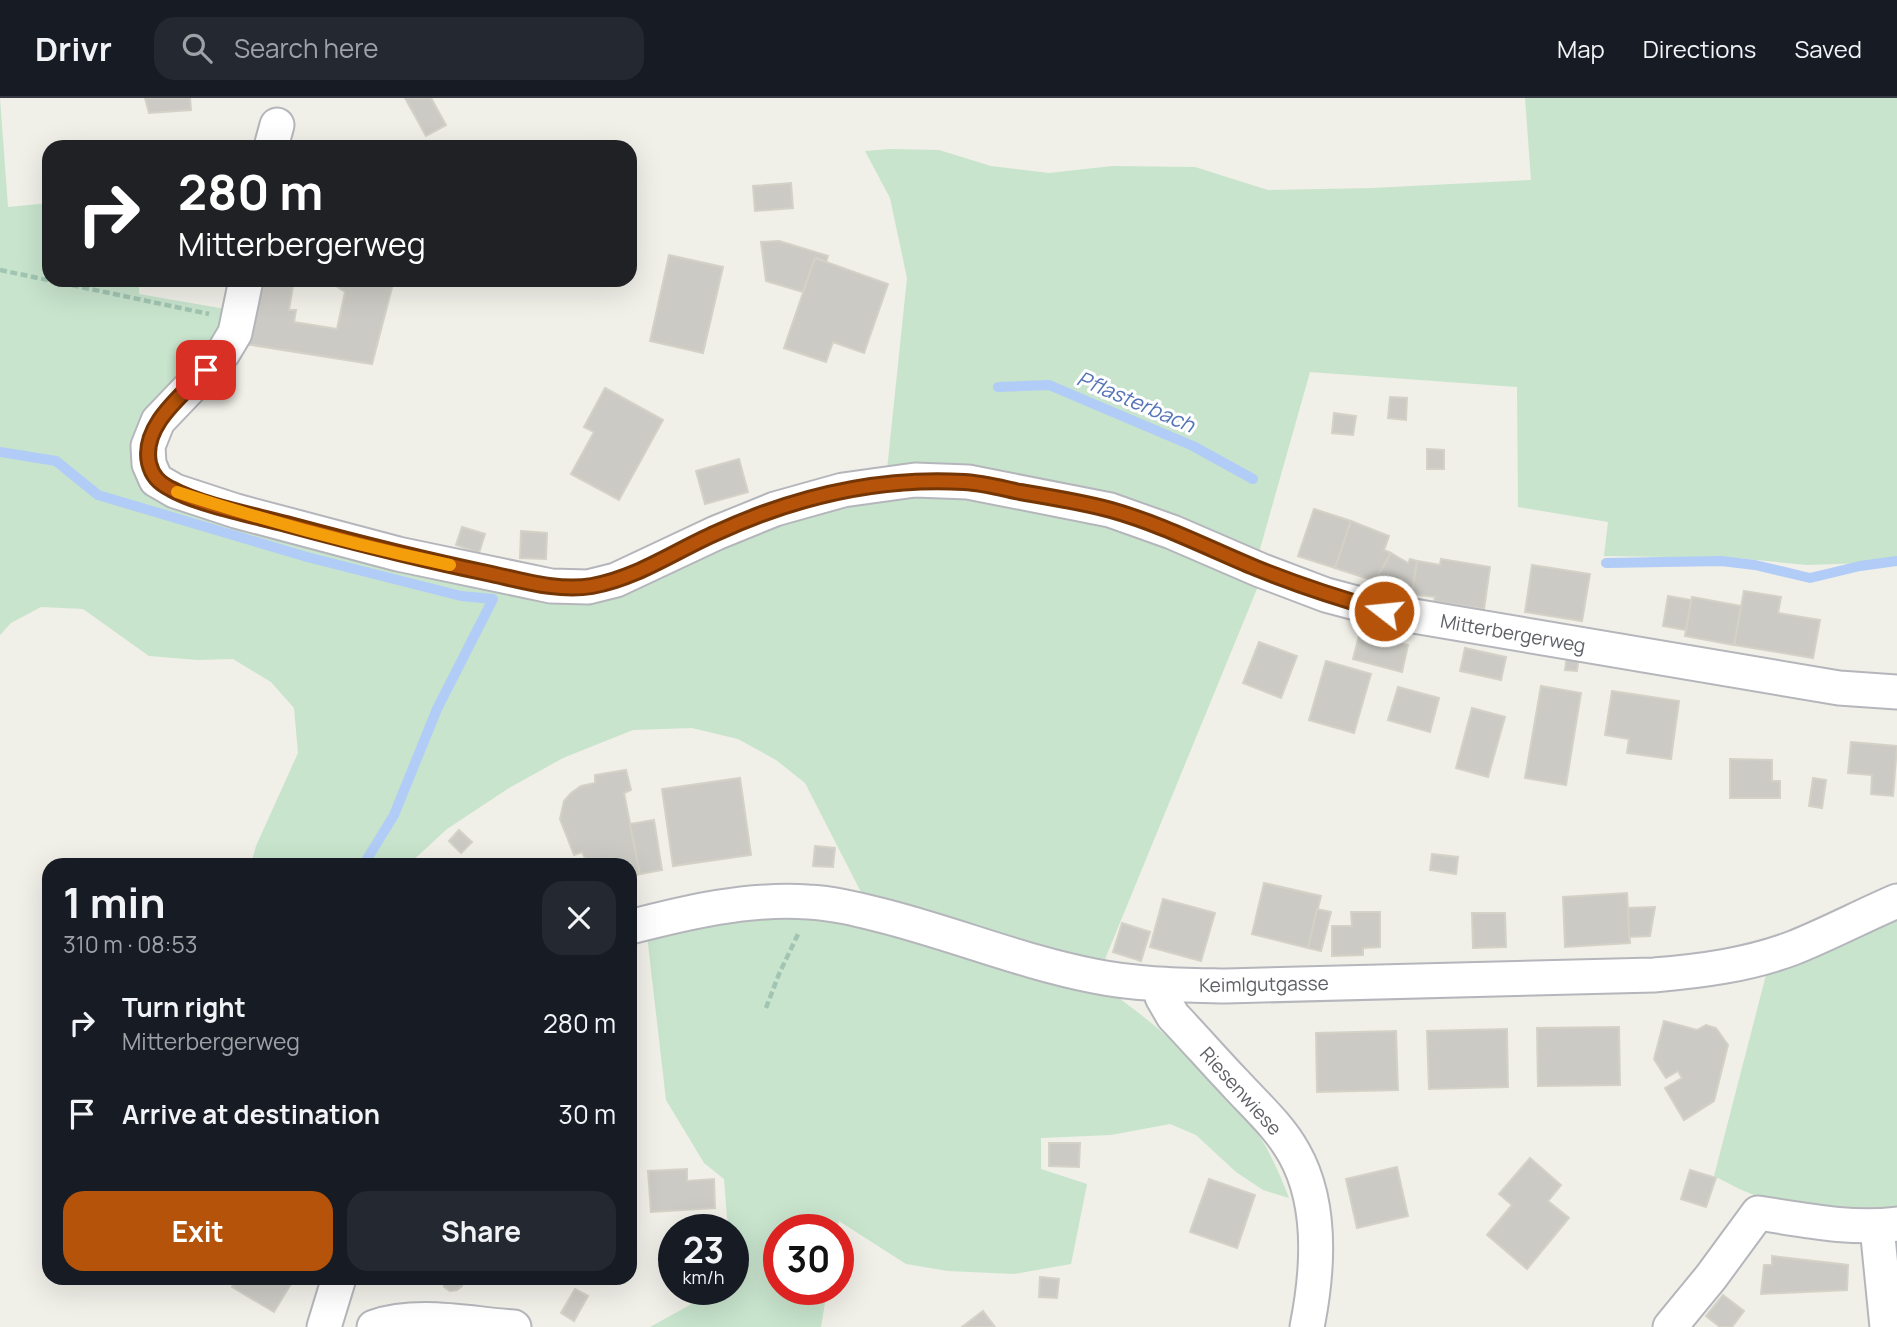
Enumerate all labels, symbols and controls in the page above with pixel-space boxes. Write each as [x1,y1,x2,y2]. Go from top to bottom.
search box [154,17,644,80]
text: Drivr [35,26,112,71]
icon: search [178,29,216,67]
text: Search here [234,30,378,66]
text: Map [1557,32,1605,65]
text: Directions [1643,32,1756,65]
text: Saved [1794,32,1862,65]
text: 280 m [178,158,323,225]
icon: right [63,168,154,259]
text: Mitterbergerweg [178,222,426,266]
pin [176,340,236,400]
icon: arrive [187,351,225,389]
water label: Pflasterbach [1073,364,1201,439]
position arrow [1347,574,1421,648]
street label: Mitterbergerweg [1438,607,1588,659]
text: 1 min [63,873,166,931]
button: close [542,881,616,955]
text: 310 m · 08:53 [63,928,198,960]
street label: Keimlgutgasse [1199,970,1329,998]
text: Turn right [122,989,246,1025]
icon: right [63,1004,101,1042]
text: 280 m [543,1005,616,1041]
text: Mitterbergerweg [122,1025,300,1057]
street label: Riesenwiese [1194,1041,1288,1141]
icon: arrive [63,1095,101,1133]
text: Arrive at destination [122,1096,380,1132]
text: 30 m [559,1096,616,1132]
button: Exit [63,1191,333,1271]
button: Share [347,1191,616,1271]
speed limit sign: 30 [763,1214,854,1305]
text: 23 [683,1226,724,1274]
text: km/h [683,1265,724,1289]

